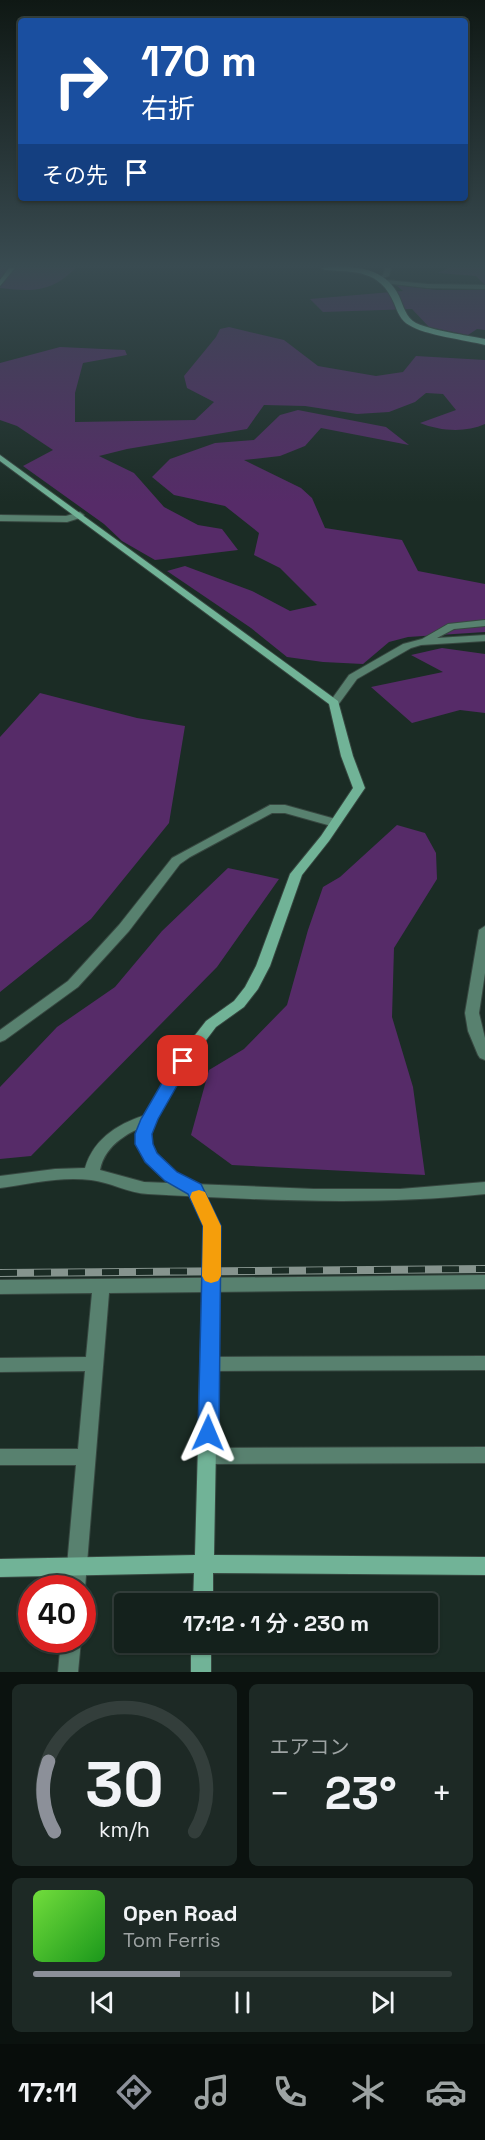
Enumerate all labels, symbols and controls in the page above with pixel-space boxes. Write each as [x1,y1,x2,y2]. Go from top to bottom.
text: 170 m [141,35,257,88]
icon: right [42,42,120,120]
text: 右折 [141,91,195,126]
icon: arrive [120,156,153,189]
text: その先 [42,161,108,189]
pin [157,1035,208,1086]
icon: arrive [166,1044,199,1077]
position arrow [176,1401,240,1465]
speed limit sign: 40 [18,1575,96,1653]
text: 17:12 · 1 分 · 230 m [183,1609,369,1637]
text: エアコン [270,1734,350,1760]
text: 30 [85,1745,163,1824]
text: 23° [325,1765,397,1822]
text: − [270,1773,290,1815]
text: + [432,1773,452,1815]
text: km/h [99,1816,150,1843]
text: Open Road [123,1899,238,1927]
text: Tom Ferris [123,1927,221,1953]
icon: previous [86,1986,119,2019]
icon: pause [226,1986,259,2019]
icon: next [366,1986,399,2019]
icon: directions [113,2071,155,2113]
icon: music [191,2071,233,2113]
icon: phone [269,2071,311,2113]
icon: climate [347,2071,389,2113]
icon: car [425,2071,467,2113]
text: 17:11 [18,2075,78,2110]

